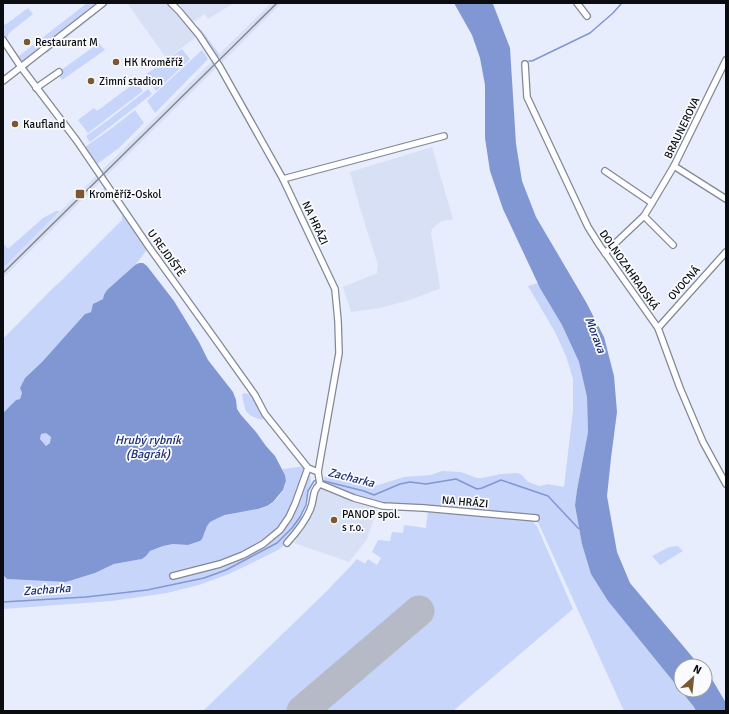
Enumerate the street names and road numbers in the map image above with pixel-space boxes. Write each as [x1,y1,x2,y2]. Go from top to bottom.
street label: BRAUNEROVA [661,95,703,161]
street label: NA HRÁZI [299,199,332,247]
street label: U REJDIŠTĚ [144,226,188,279]
street label: DOLNOZAHRADSKÁ [597,227,662,313]
street label: OVOCNÁ [665,262,703,303]
street label: NA HRÁZI [441,492,489,511]

